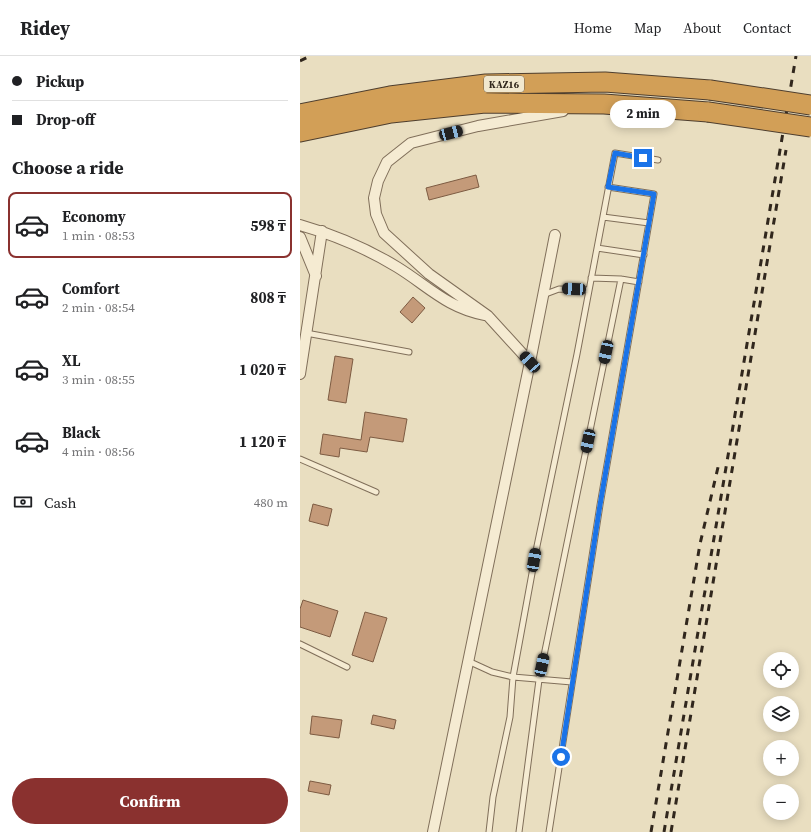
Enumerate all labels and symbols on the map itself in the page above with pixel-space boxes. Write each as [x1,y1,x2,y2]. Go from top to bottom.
road number: KAZ16 [484,76,524,92]
callout: 2 min [610,100,676,128]
car [438,124,464,142]
route end [634,149,652,167]
car [562,282,586,296]
car [598,339,614,365]
car [518,349,542,375]
car [580,428,596,454]
car [526,547,542,573]
car [534,652,550,678]
route start [552,748,570,766]

